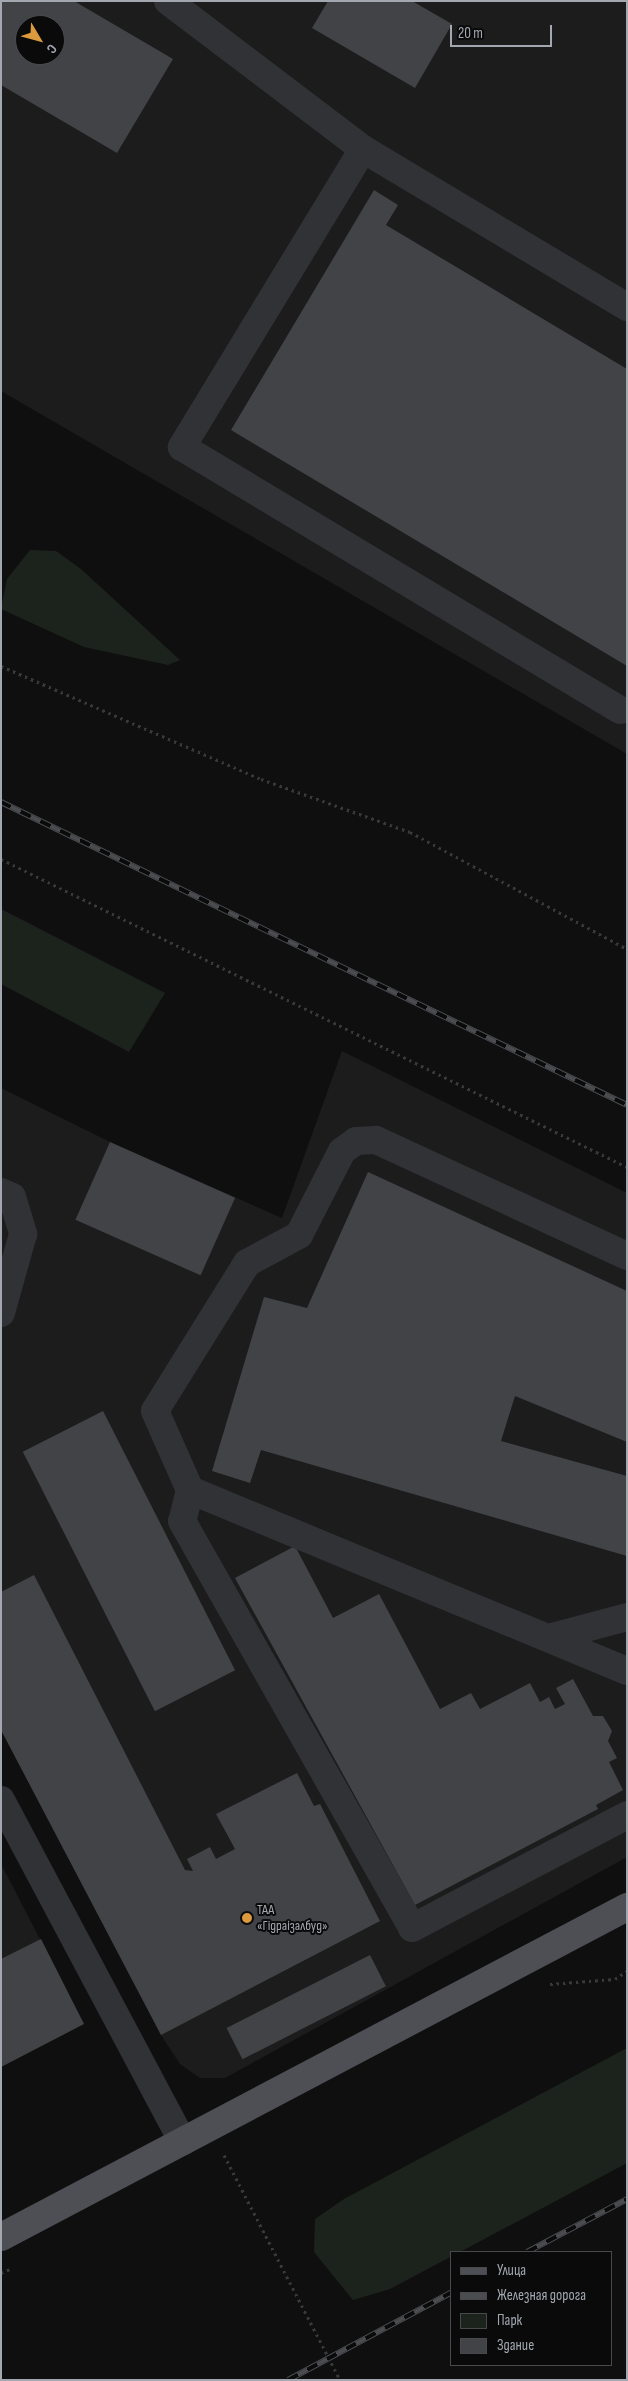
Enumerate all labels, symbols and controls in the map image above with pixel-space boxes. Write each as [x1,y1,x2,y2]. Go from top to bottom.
north arrow [15,15,65,65]
scale bar [453,15,556,47]
text: 20 m [458,24,483,43]
text: С [43,41,61,57]
place label: ТАА «Гідраізалбуд» [257,1902,328,1934]
marker: ТАА «Гідраізалбуд» [241,1912,253,1924]
legend [450,2251,613,2366]
text: Улица [497,2261,526,2280]
text: Железная дорога [497,2286,586,2305]
text: Парк [497,2311,522,2330]
text: Здание [497,2336,534,2355]

